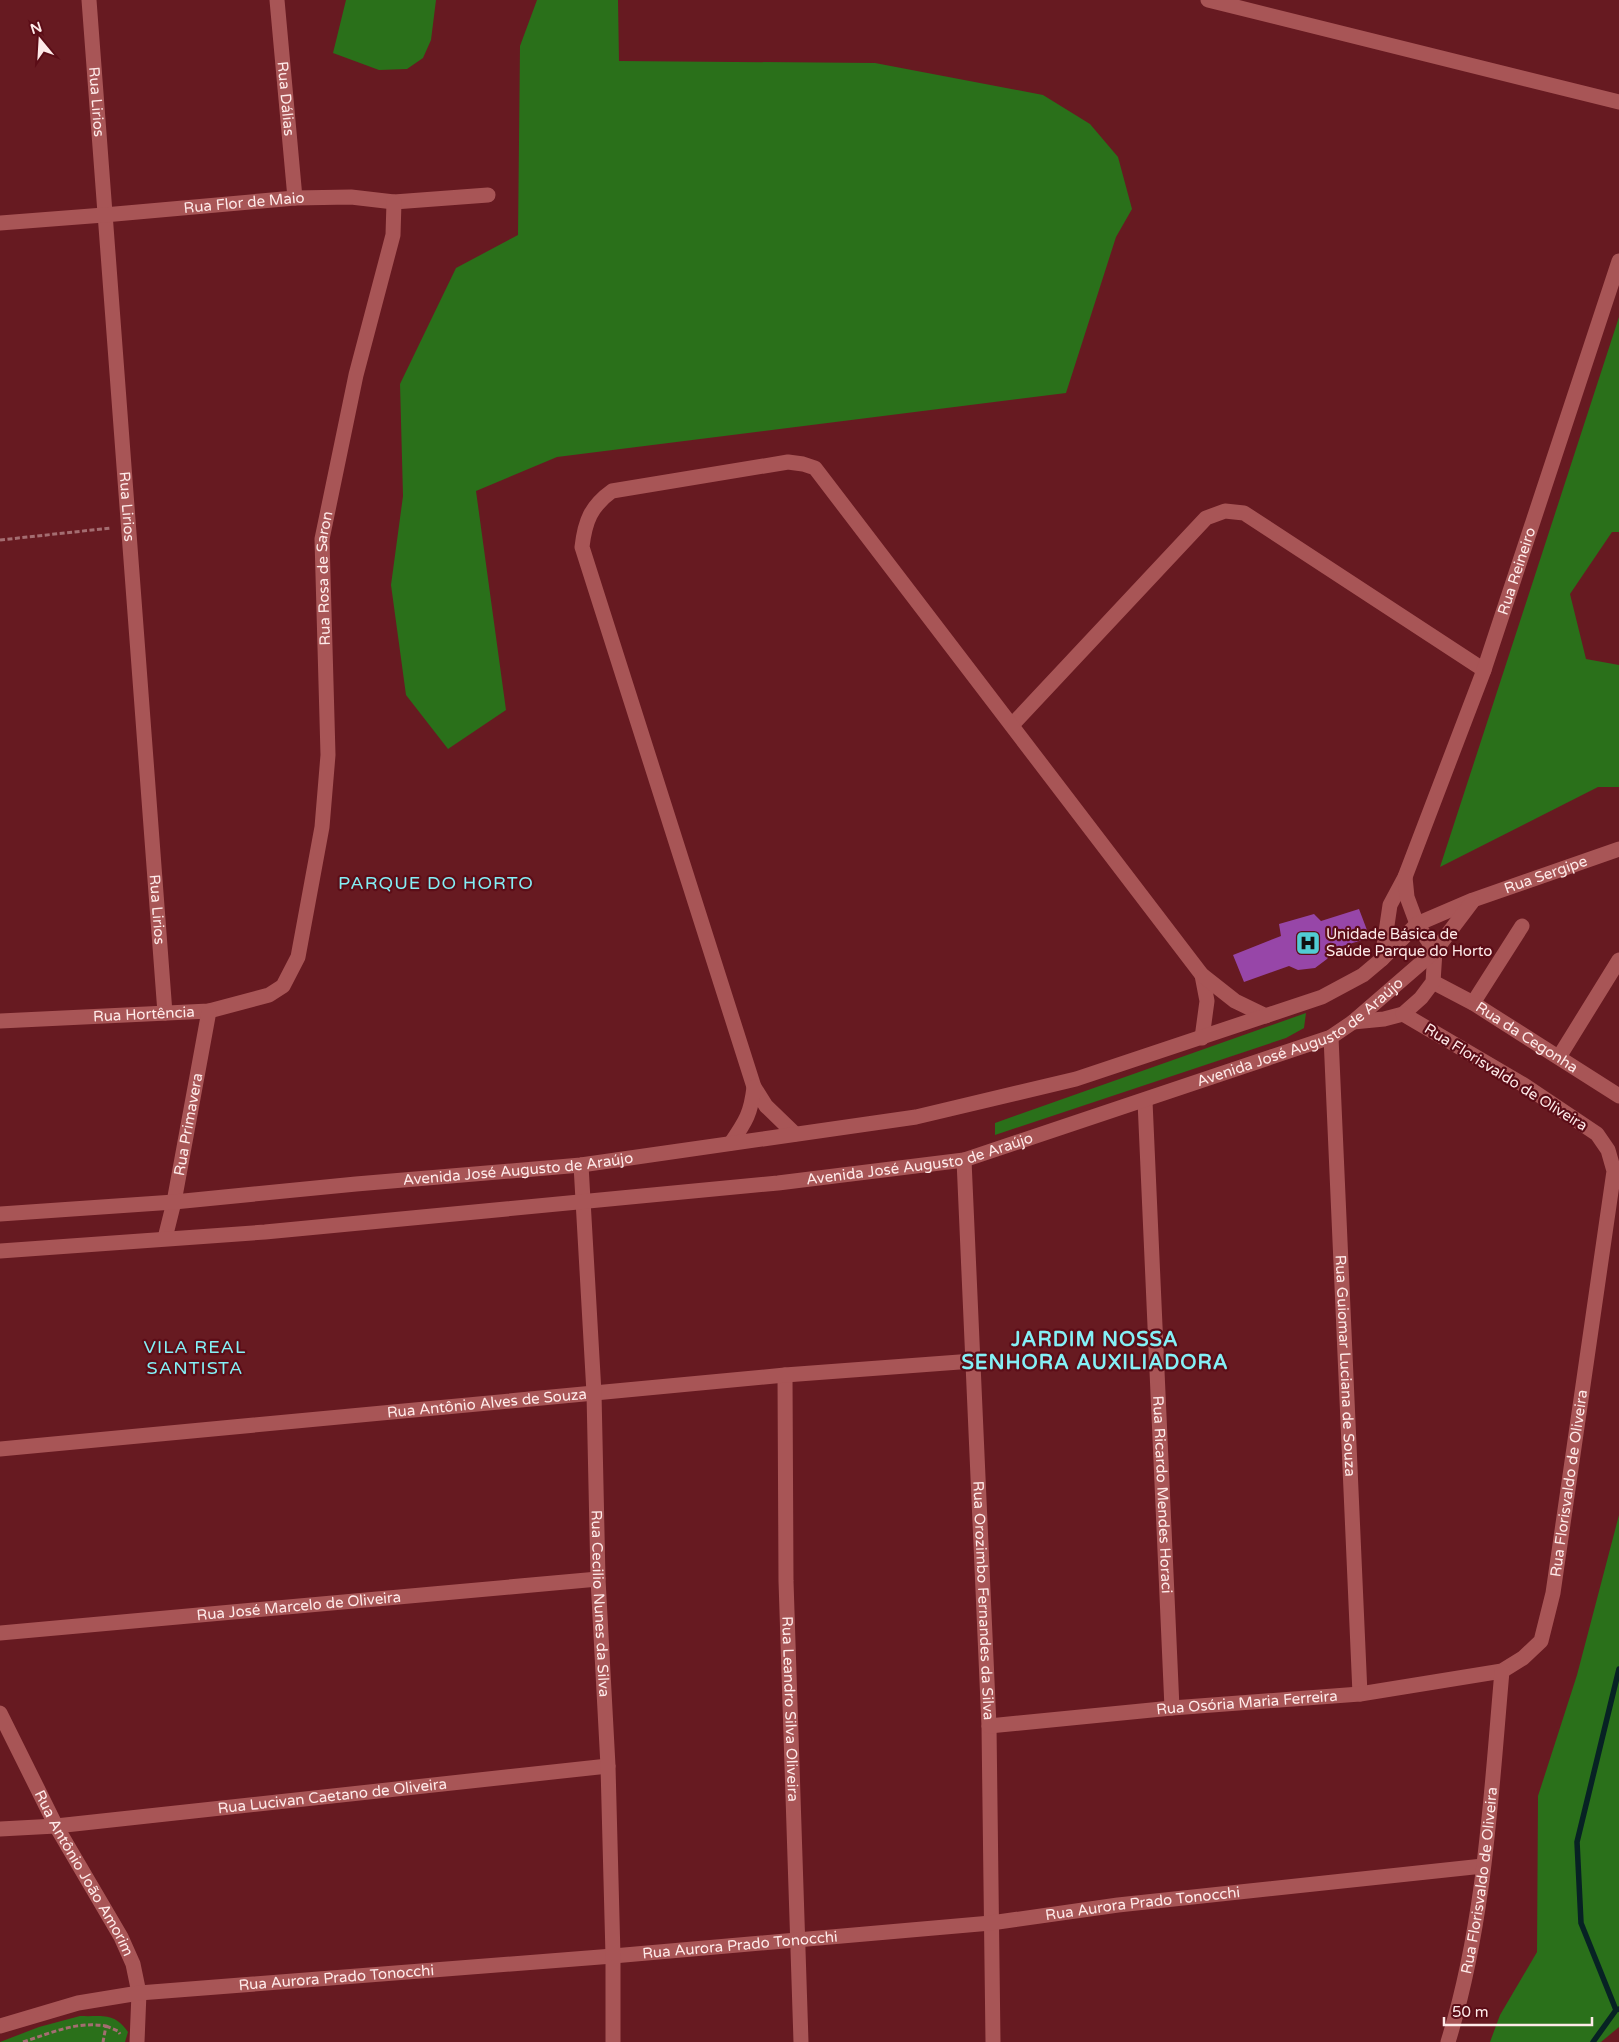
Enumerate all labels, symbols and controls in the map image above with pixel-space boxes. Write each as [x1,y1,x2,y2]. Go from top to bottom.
north arrow [15,15,65,65]
text: N [28,18,44,38]
street label: Rua Dálias [274,60,298,137]
street label: Rua Lirios [85,66,108,137]
street label: Rua Flor de Maio [183,189,305,217]
street label: Rua Lirios [115,471,139,542]
street label: Rua Rosa de Saron [312,509,337,646]
street label: Rua Reineiro [1494,525,1539,617]
street label: Rua Sergipe [1502,852,1589,897]
district label: PARQUE DO HORTO [338,872,534,894]
street label: Rua Lirios [146,874,169,945]
place label: Unidade Básica de Saúde Parque do Horto [1326,925,1492,960]
hospital icon: Unidade Básica de Saúde Parque do Horto [1295,930,1321,956]
street label: Avenida José Augusto de Araújo [1194,974,1407,1090]
street label: Rua da Cegonha [1472,998,1581,1077]
street label: Rua Hortência [93,1003,195,1026]
street label: Rua Florisvaldo de Oliveira [1421,1019,1591,1135]
street label: Rua Primavera [170,1071,206,1177]
street label: Avenida José Augusto de Araújo [805,1129,1035,1188]
street label: Avenida José Augusto de Araújo [402,1149,634,1189]
street label: Rua Guiomar Luciana de Souza [1332,1254,1359,1477]
district label: JARDIM NOSSA SENHORA AUXILIADORA [961,1328,1229,1375]
district label: VILA REAL SANTISTA [144,1336,246,1379]
street label: Rua Antônio Alves de Souza [386,1385,588,1421]
street label: Rua Florisvaldo de Oliveira [1546,1389,1591,1578]
street label: Rua Ricardo Mendes Horaci [1149,1395,1176,1594]
street label: Rua Orozimbo Fernandes da Silva [969,1480,998,1721]
street label: Rua Cecilio Nunes da Silva [588,1510,613,1698]
street label: Rua José Marcelo de Oliveira [196,1588,402,1624]
street label: Rua Leandro Silva Oliveira [778,1616,802,1802]
street label: Rua Osória Maria Ferreira [1155,1687,1338,1719]
street label: Rua Lucivan Caetano de Oliveira [217,1775,448,1817]
street label: Rua Florisvaldo de Oliveira [1457,1786,1501,1976]
street label: Rua Antônio João Amorim [31,1787,137,1959]
street label: Rua Aurora Prado Tonocchi [1044,1883,1241,1924]
street label: Rua Aurora Prado Tonocchi [641,1927,838,1962]
street label: Rua Aurora Prado Tonocchi [238,1961,435,1994]
scale bar [1444,1994,1592,2026]
text: 50 m [1452,2003,1489,2021]

